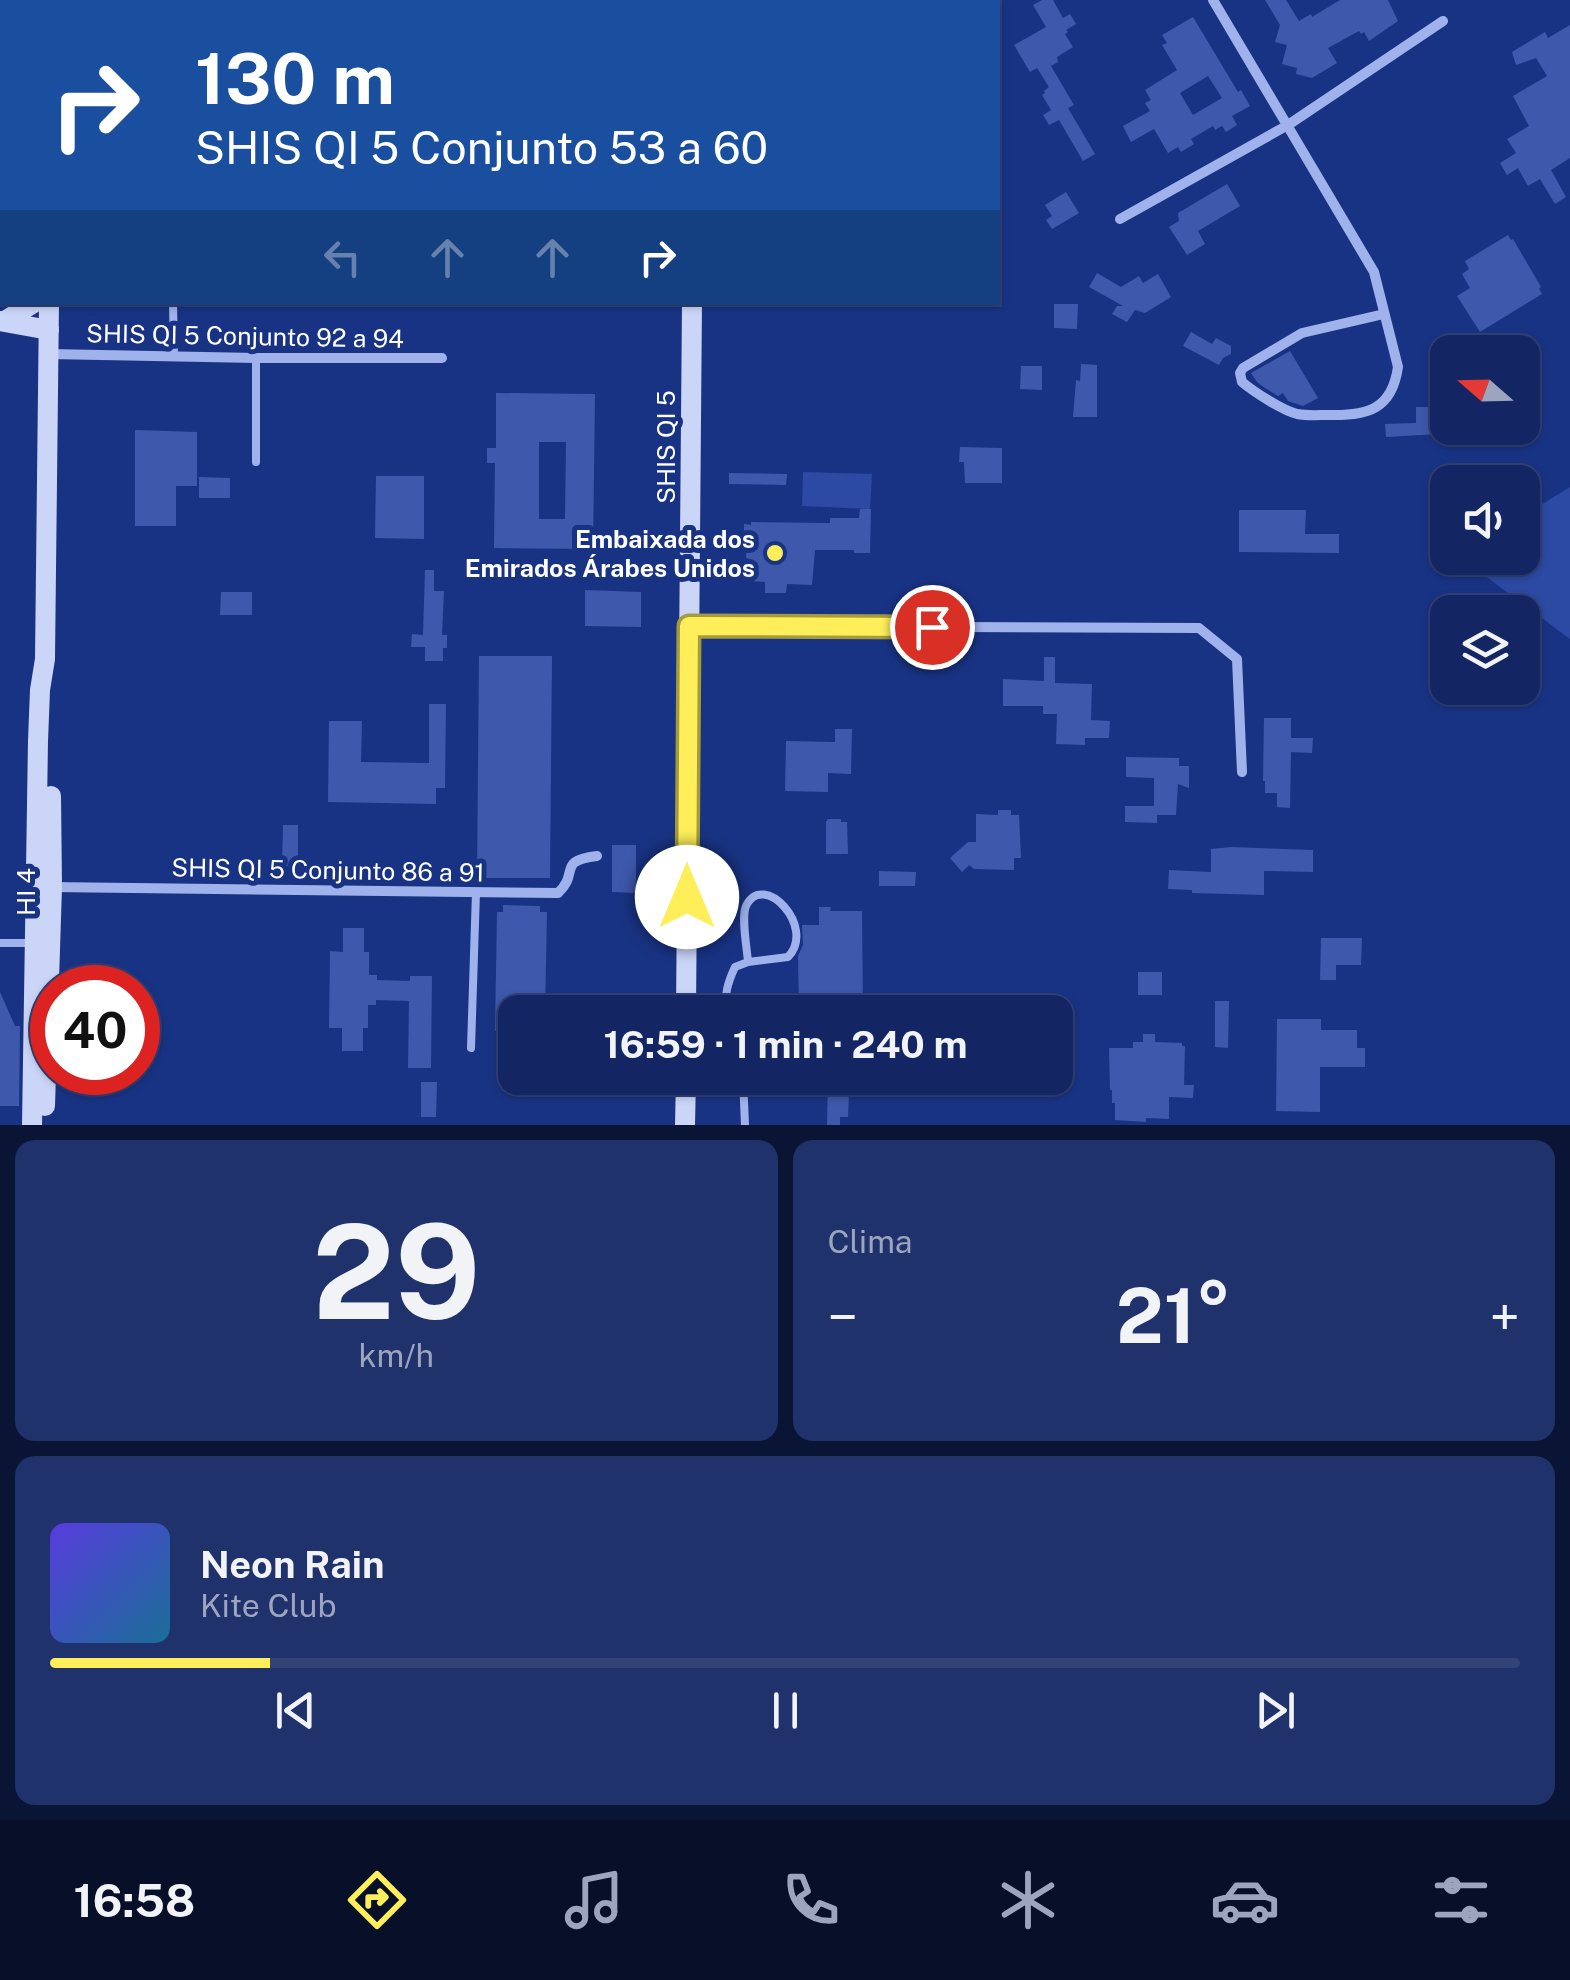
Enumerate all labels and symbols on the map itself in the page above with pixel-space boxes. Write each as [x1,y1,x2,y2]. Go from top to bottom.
street label: SHIS QI 5 Conjunto 92 a 94 [86,318,404,354]
north arrow [1430,335,1540,445]
street label: SHIS QI 5 [651,390,681,504]
place label: Embaixada dos Emirados Árabes Unidos [465,524,755,583]
marker: Embaixada dos Emirados Árabes Unidos [764,542,786,564]
pin [890,585,975,670]
position arrow [635,845,739,949]
street label: SHIS QI 5 Conjunto 86 a 91 [171,852,485,888]
street label: HI 4 [11,868,41,916]
speed limit sign: 40 [30,965,160,1095]

